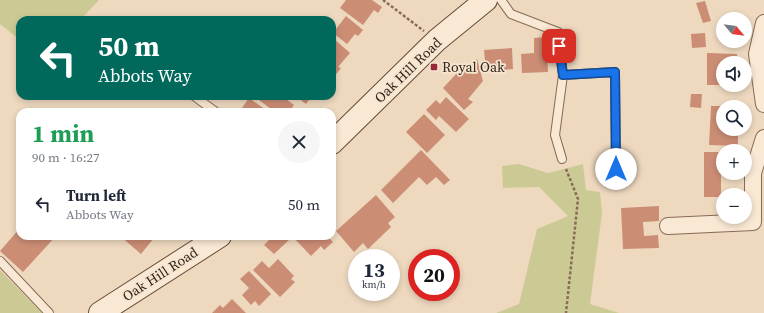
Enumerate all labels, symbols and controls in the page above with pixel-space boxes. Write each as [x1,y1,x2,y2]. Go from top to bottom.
north arrow [716,12,752,48]
map controls [716,12,752,224]
text: 50 m [98,27,160,65]
pin [542,29,576,63]
icon: left [32,32,84,84]
street label: Oak Hill Road [370,33,446,107]
icon: arrive [548,35,570,57]
button: sound [716,56,752,92]
place label: Royal Oak [442,57,505,77]
marker: Royal Oak [429,62,439,72]
text: Abbots Way [98,63,192,88]
button: search [716,100,752,136]
text: 1 min [32,117,94,150]
button: close [278,121,320,163]
button: + [716,144,752,180]
position arrow [595,148,637,190]
text: 90 m · 16:27 [32,149,100,166]
text: Turn left [66,185,126,206]
button: − [716,188,752,224]
icon: left [32,193,54,215]
text: 50 m [288,194,320,215]
text: Abbots Way [66,206,134,223]
street label: Oak Hill Road [118,242,202,306]
speed limit sign: 20 [408,249,460,301]
text: 13 [363,256,385,284]
text: km/h [362,278,386,291]

